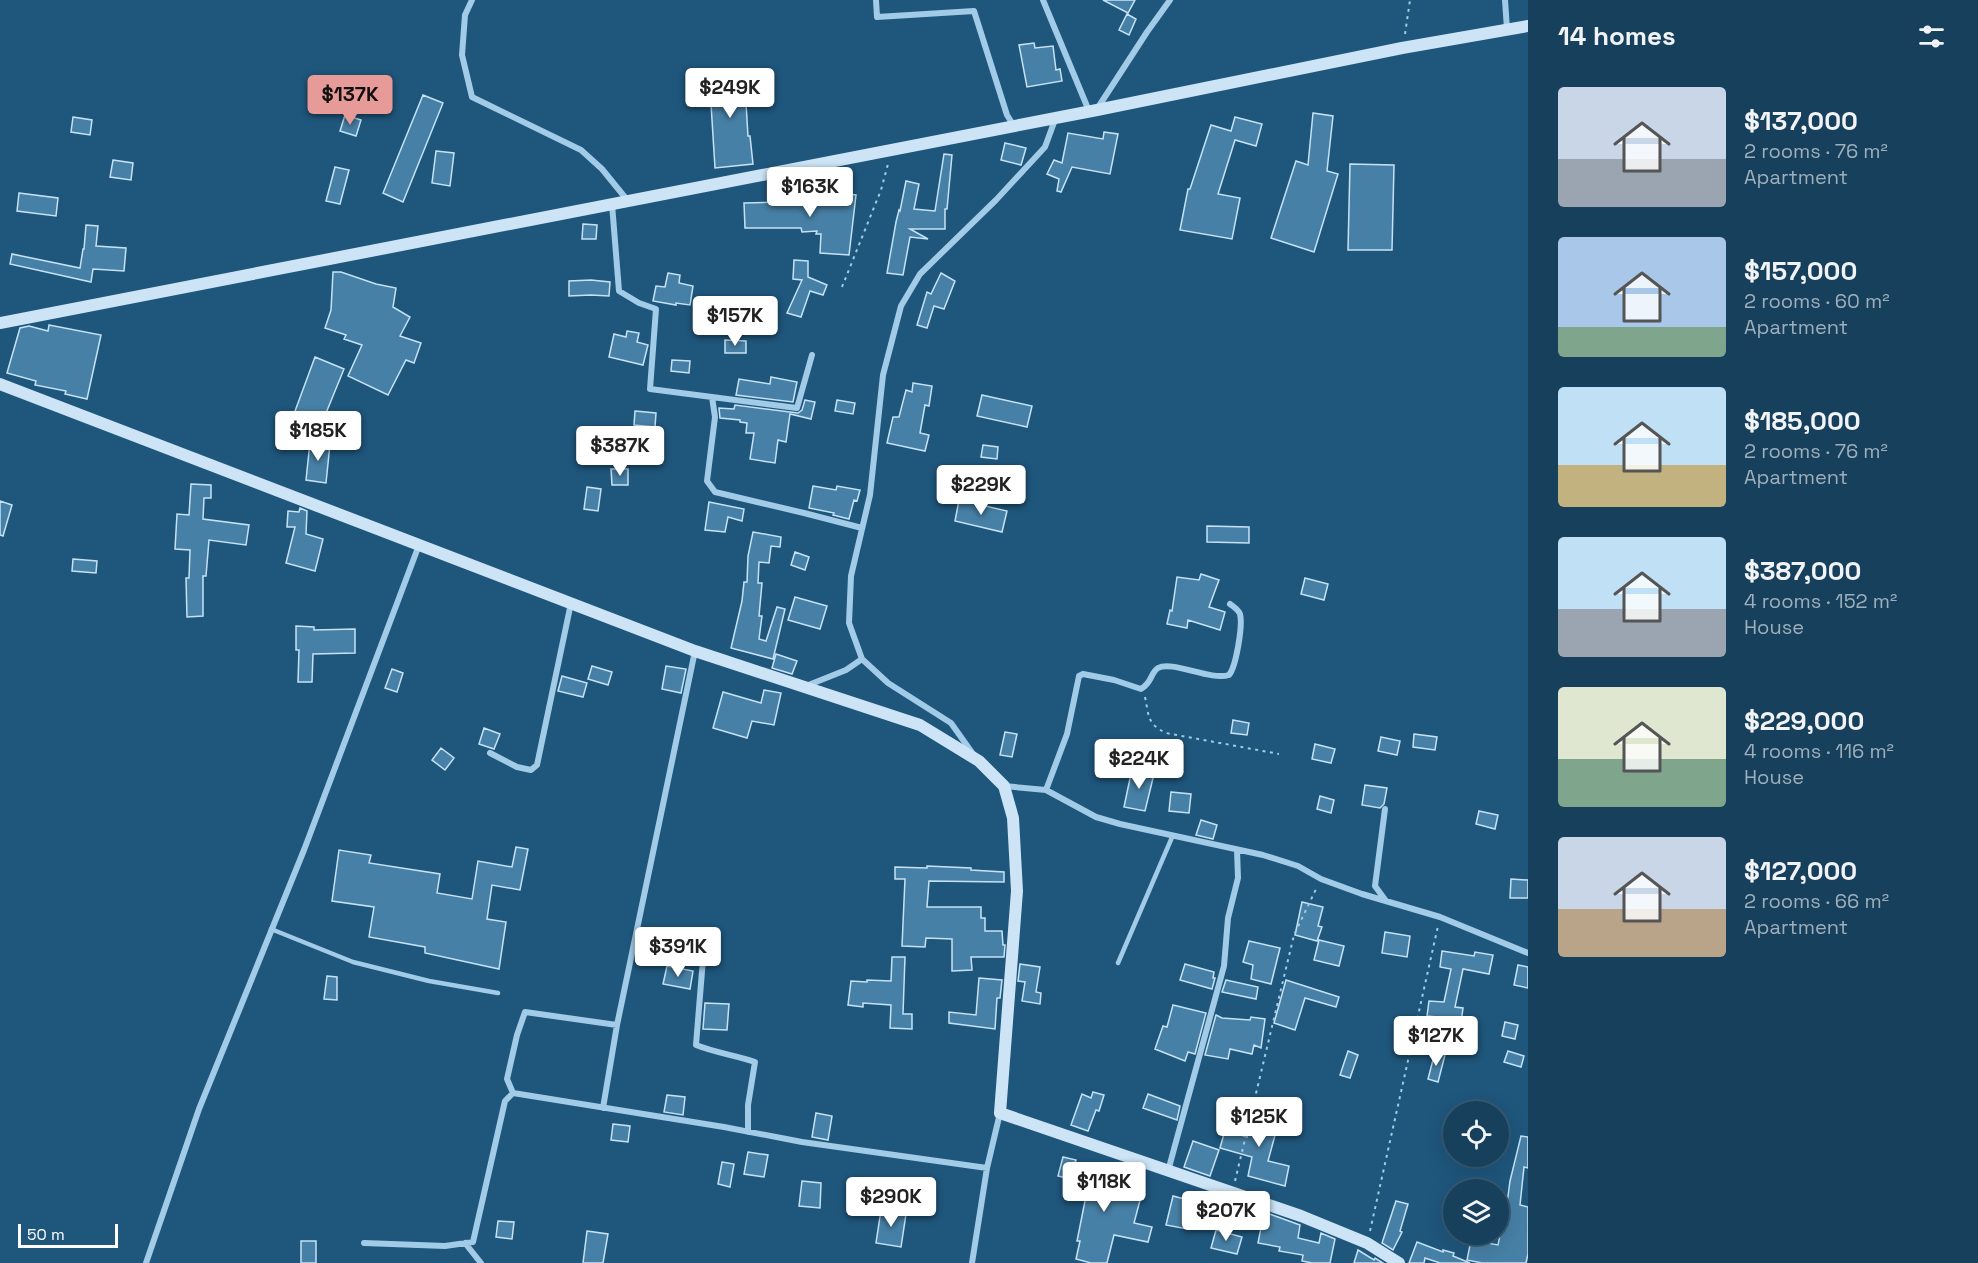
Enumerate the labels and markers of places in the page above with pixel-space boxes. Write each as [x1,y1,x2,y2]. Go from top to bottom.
pin: $249K [688,68,772,119]
pin: $137K [308,75,392,126]
pin: $163K [768,167,852,218]
pin: $157K [693,296,777,347]
pin: $185K [276,411,360,462]
pin: $387K [578,426,662,477]
pin: $229K [939,465,1023,516]
pin: $224K [1097,739,1181,790]
pin: $391K [636,927,720,978]
pin: $127K [1394,1016,1478,1067]
pin: $125K [1217,1097,1301,1148]
pin: $118K [1062,1162,1146,1213]
pin: $290K [849,1177,933,1228]
pin: $207K [1184,1191,1268,1242]

